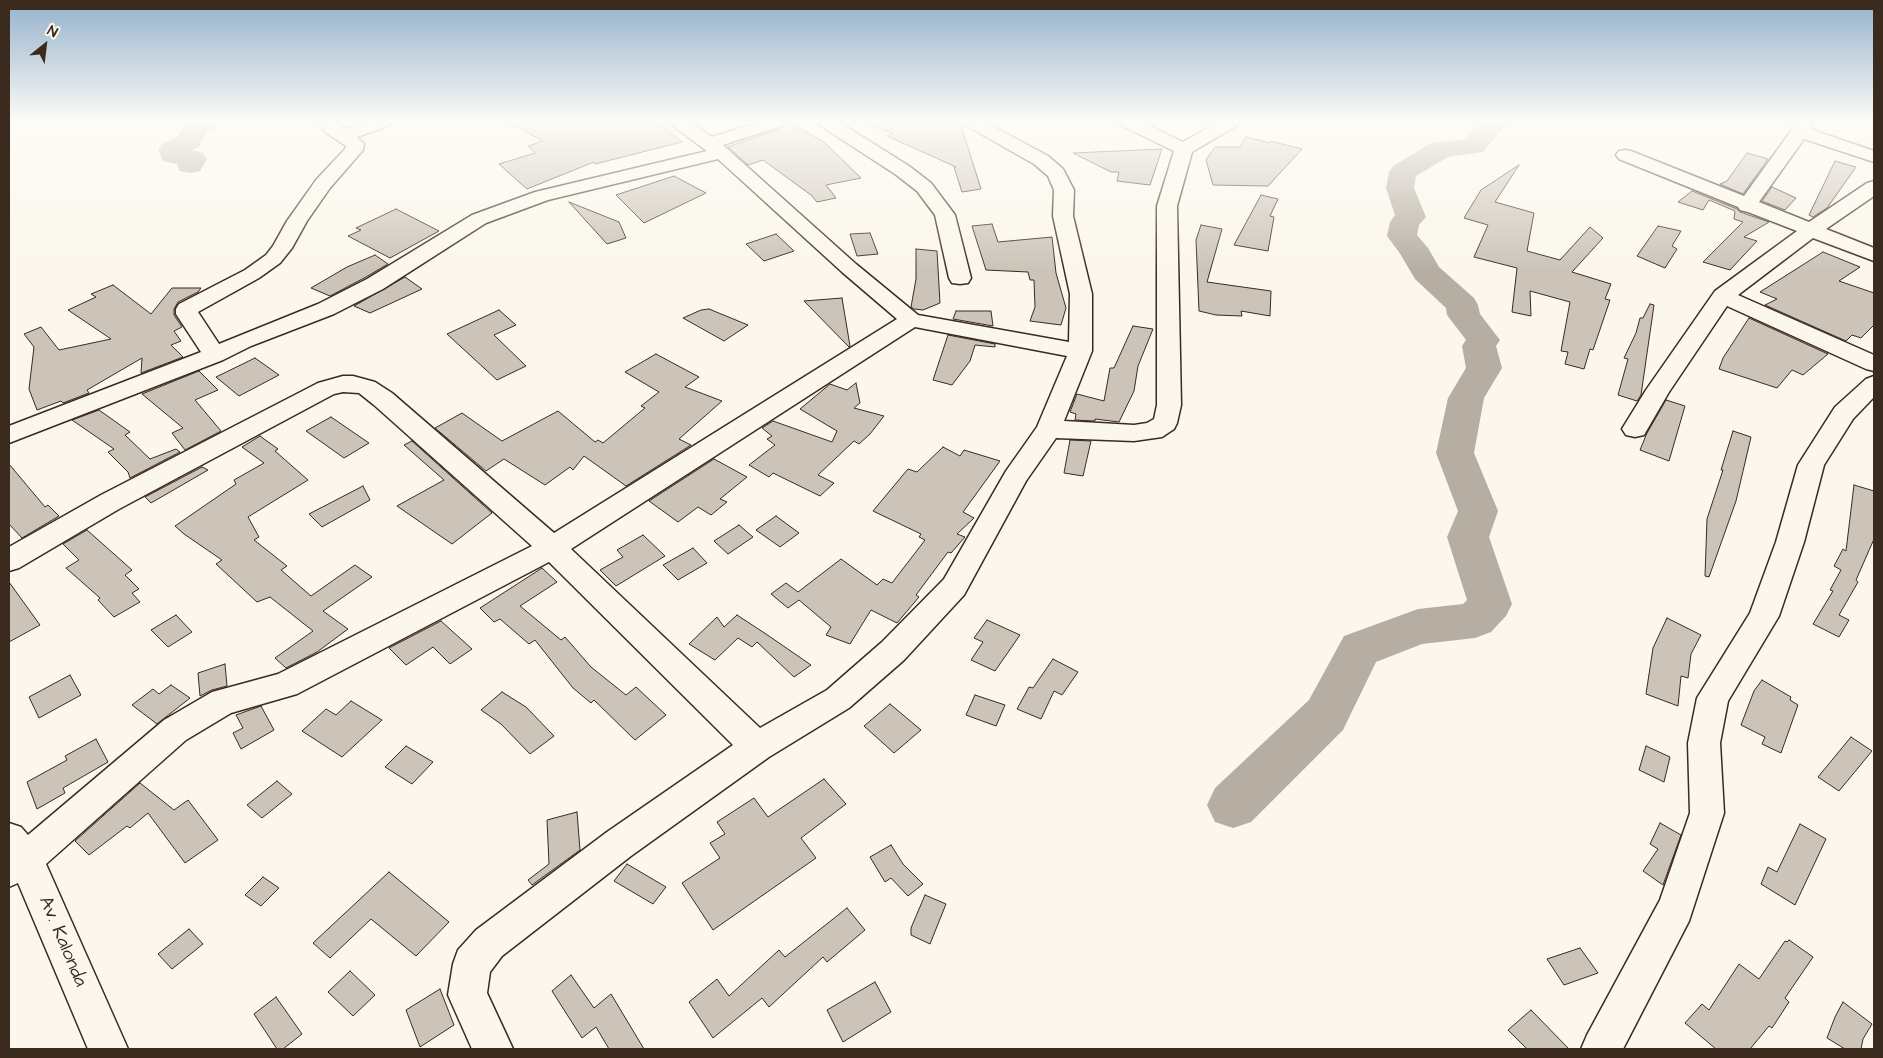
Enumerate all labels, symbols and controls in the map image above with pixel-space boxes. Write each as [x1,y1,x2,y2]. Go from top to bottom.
north arrow [20,20,70,70]
text: N [44,21,61,43]
street label: Av. Kalonda [33,893,91,991]

